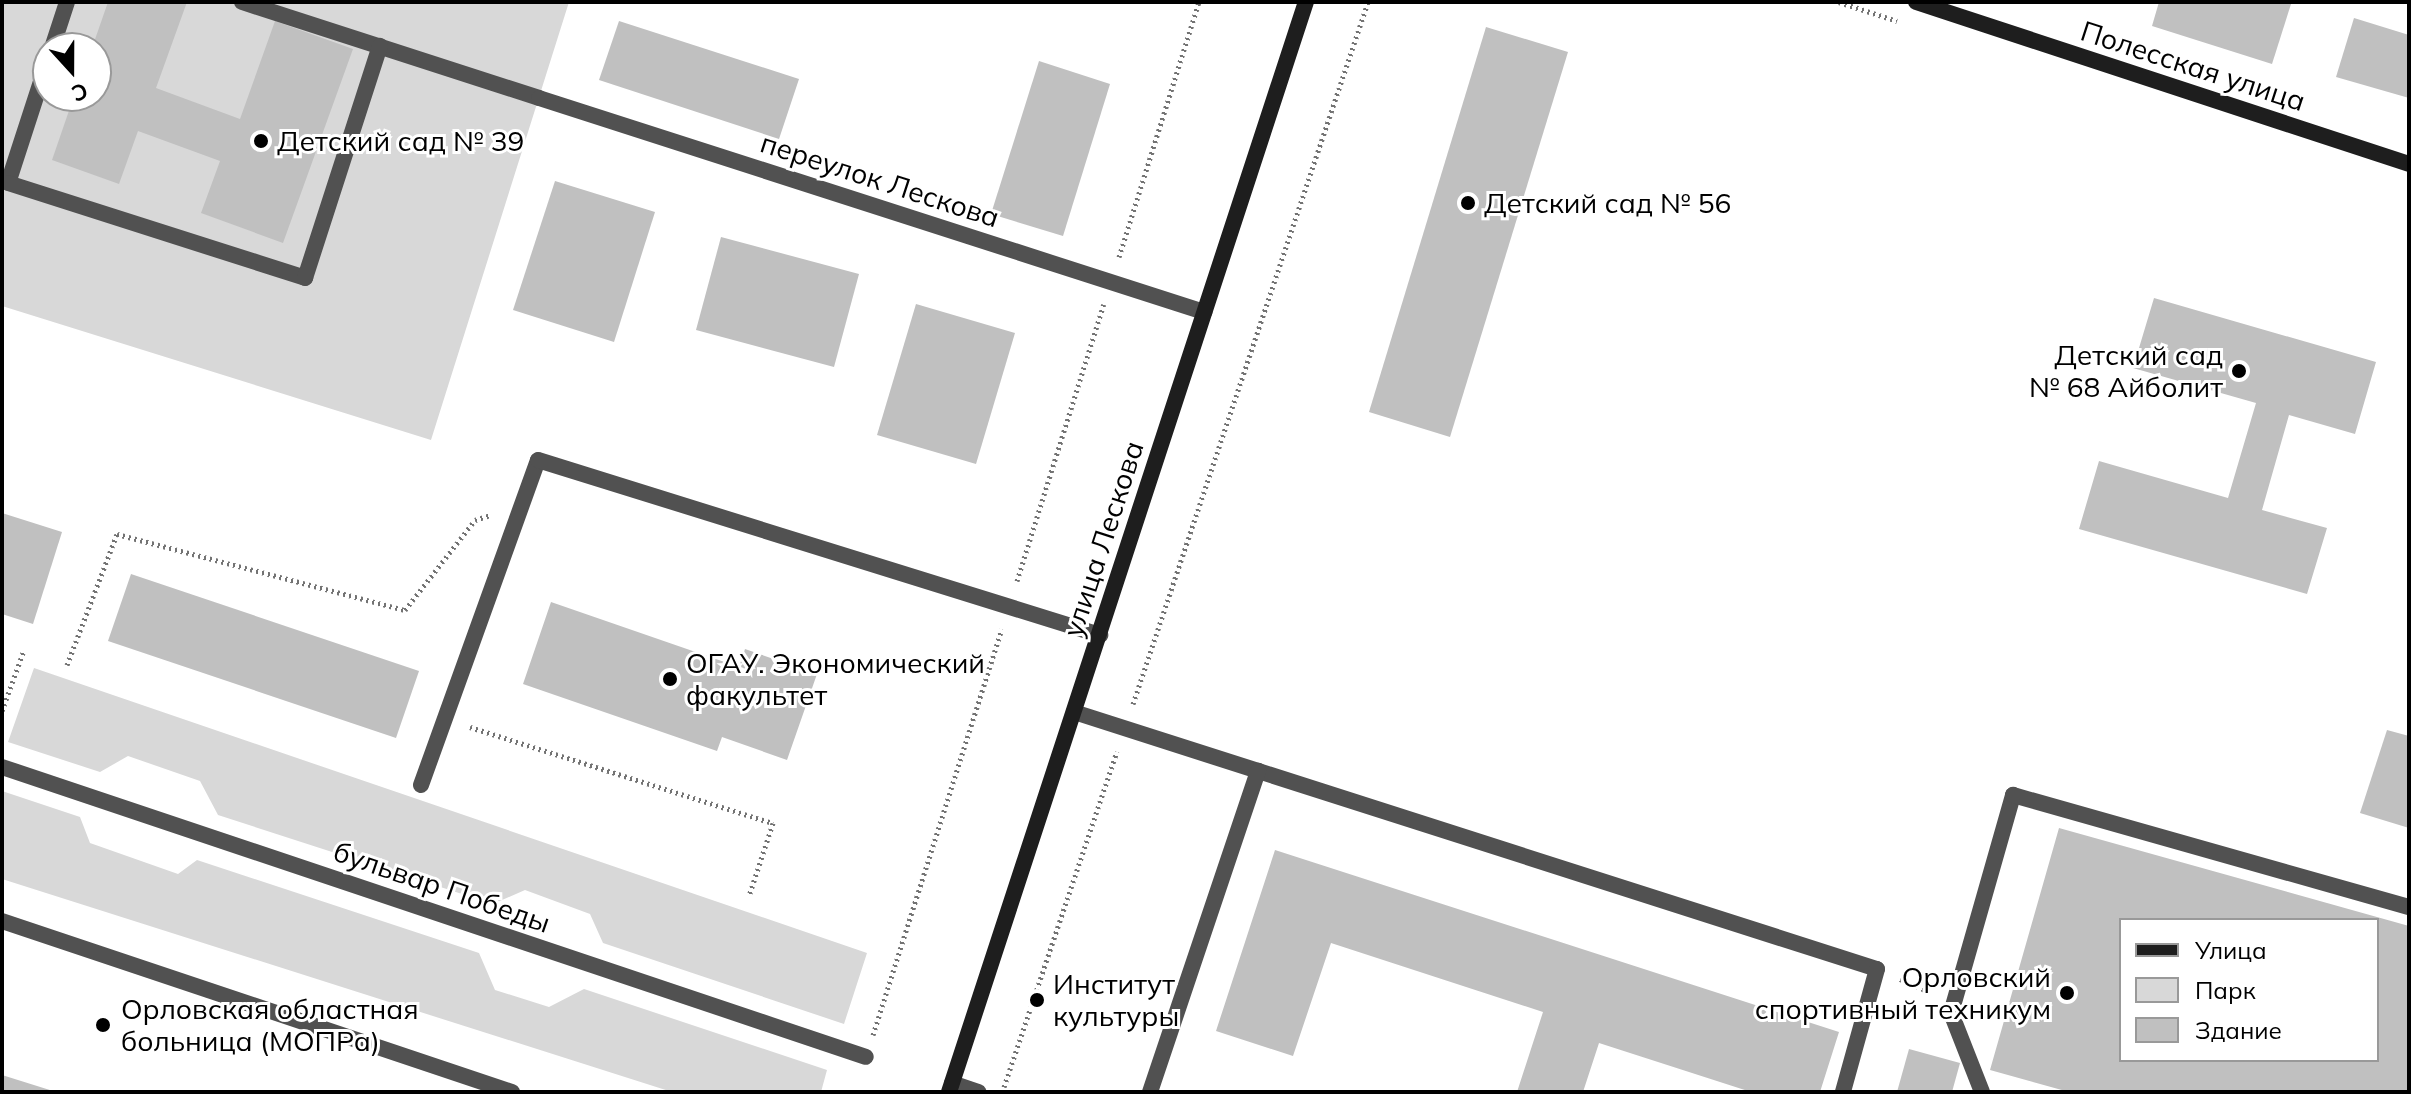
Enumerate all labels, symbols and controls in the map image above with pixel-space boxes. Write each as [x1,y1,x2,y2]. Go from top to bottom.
street label: Полесская улица [2077,14,2309,118]
north arrow [32,32,112,112]
text: С [68,77,92,108]
place label: Детский сад № 39 [277,124,524,158]
street label: переулок Лескова [756,126,1004,234]
marker: Детский сад № 39 [252,132,270,150]
place label: Детский сад № 56 [1484,186,1731,220]
marker: Детский сад № 56 [1459,194,1477,212]
place label: Детский сад № 68 Айболит [2029,338,2223,404]
marker: Детский сад № 68 Айболит [2230,362,2248,380]
street label: улица Лескова [1056,437,1150,641]
place label: ОГАУ. Экономический факультет [686,646,985,712]
marker: ОГАУ. Экономический факультет [661,670,679,688]
street label: бульвар Победы [329,834,555,940]
legend [2119,918,2379,1062]
text: Улица [2195,935,2267,965]
place label: Орловский спортивный техникум [1755,960,2051,1026]
place label: Институт культуры [1053,967,1179,1033]
text: Парк [2195,975,2256,1005]
marker: Орловский спортивный техникум [2058,984,2076,1002]
marker: Институт культуры [1028,991,1046,1009]
place label: Орловская областная больница (МОПРа) [121,992,419,1058]
marker: Орловская областная больница (МОПРа) [92,1014,114,1036]
text: Здание [2195,1015,2282,1045]

